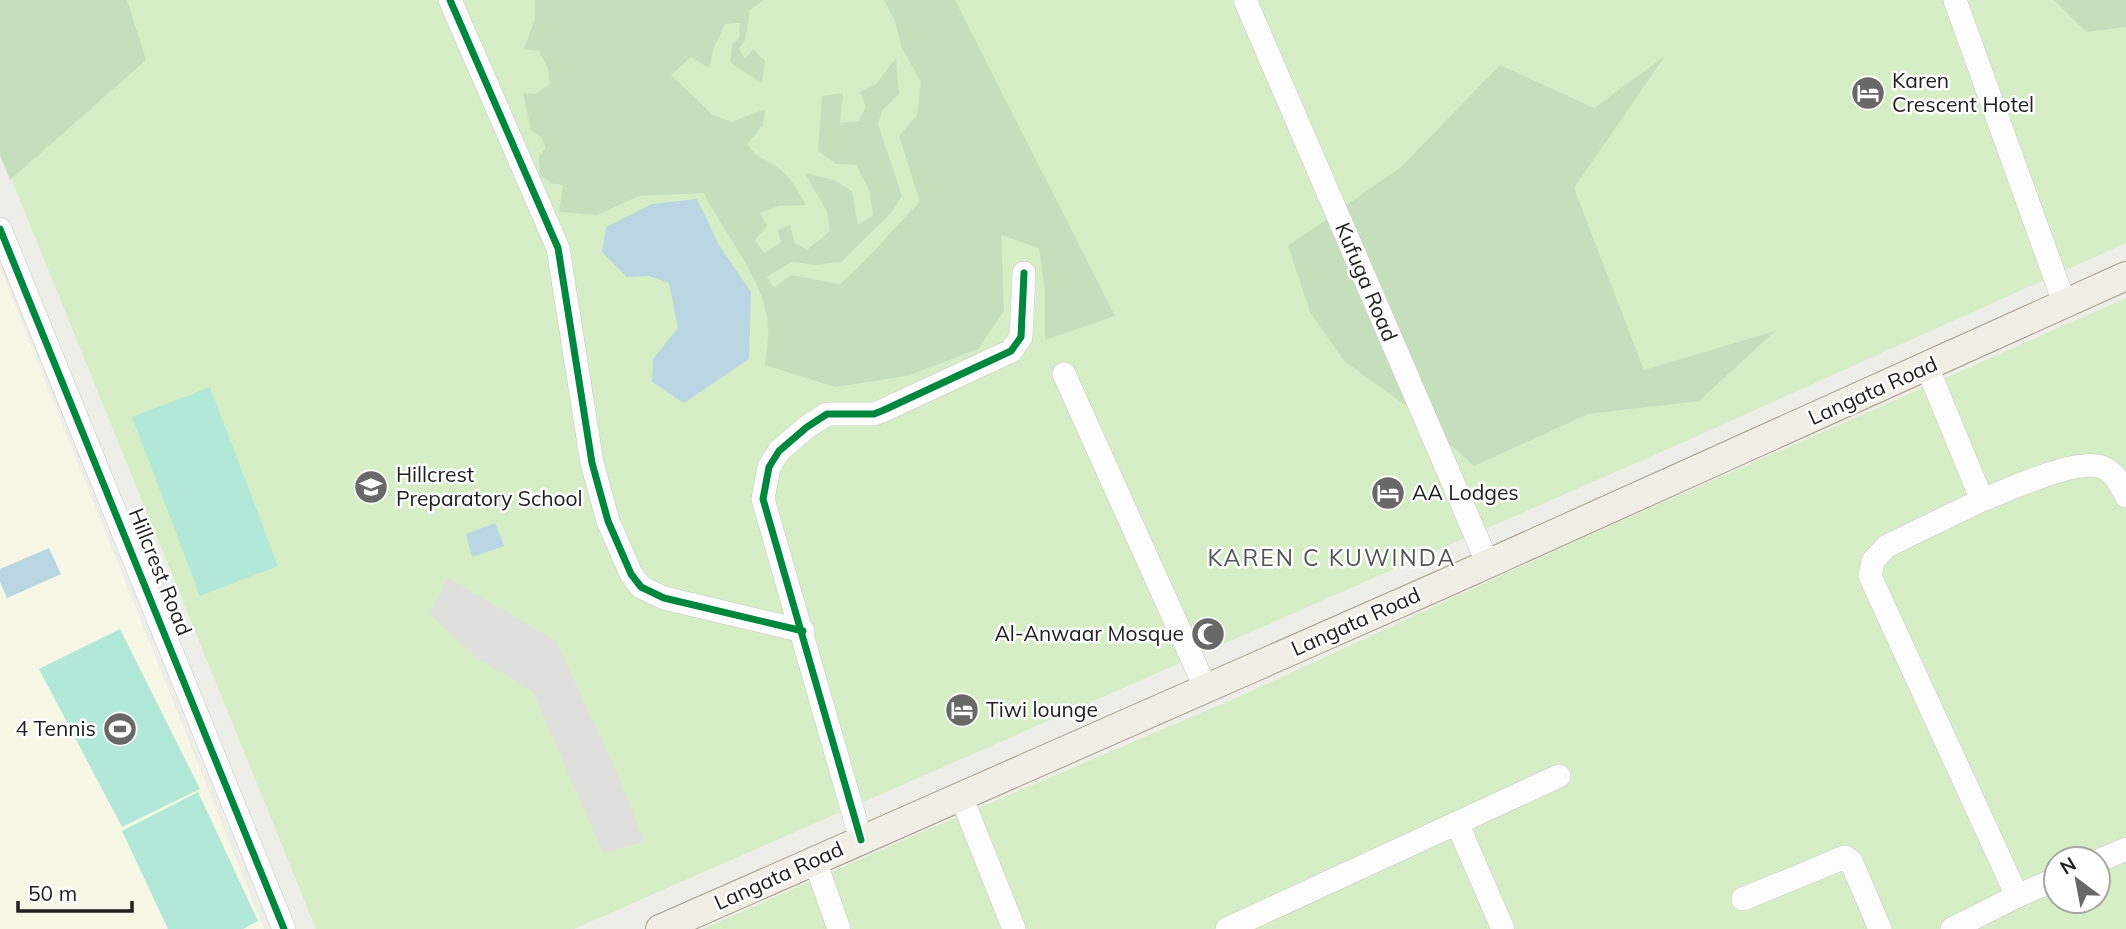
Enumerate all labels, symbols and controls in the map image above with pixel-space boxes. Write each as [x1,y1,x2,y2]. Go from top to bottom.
place label: Karen Crescent Hotel [1892,67,2034,117]
hotel icon: Karen Crescent Hotel [1849,74,1887,112]
street label: Kufuga Road [1330,218,1404,345]
street label: Langata Road [1804,350,1941,430]
place label: Hillcrest Preparatory School [396,461,583,511]
school or university icon: Hillcrest Preparatory School [352,468,390,506]
hotel icon: AA Lodges [1369,474,1407,512]
place label: AA Lodges [1412,479,1519,505]
street label: Hillcrest Road [124,504,198,639]
district label: KAREN C KUWINDA [1208,543,1456,572]
street label: Langata Road [1287,581,1424,661]
mosque icon: Al-Anwaar Mosque [1189,615,1227,653]
place label: Al-Anwaar Mosque [994,620,1184,646]
hotel icon: Tiwi lounge [943,691,981,729]
place label: Tiwi lounge [986,696,1098,722]
sports icon: 4 Tennis [101,710,139,748]
place label: 4 Tennis [15,715,96,741]
street label: Langata Road [710,835,847,915]
north arrow [2042,845,2112,915]
text: N [2056,852,2080,880]
scale bar [18,870,131,914]
text: 50 m [28,880,77,906]

